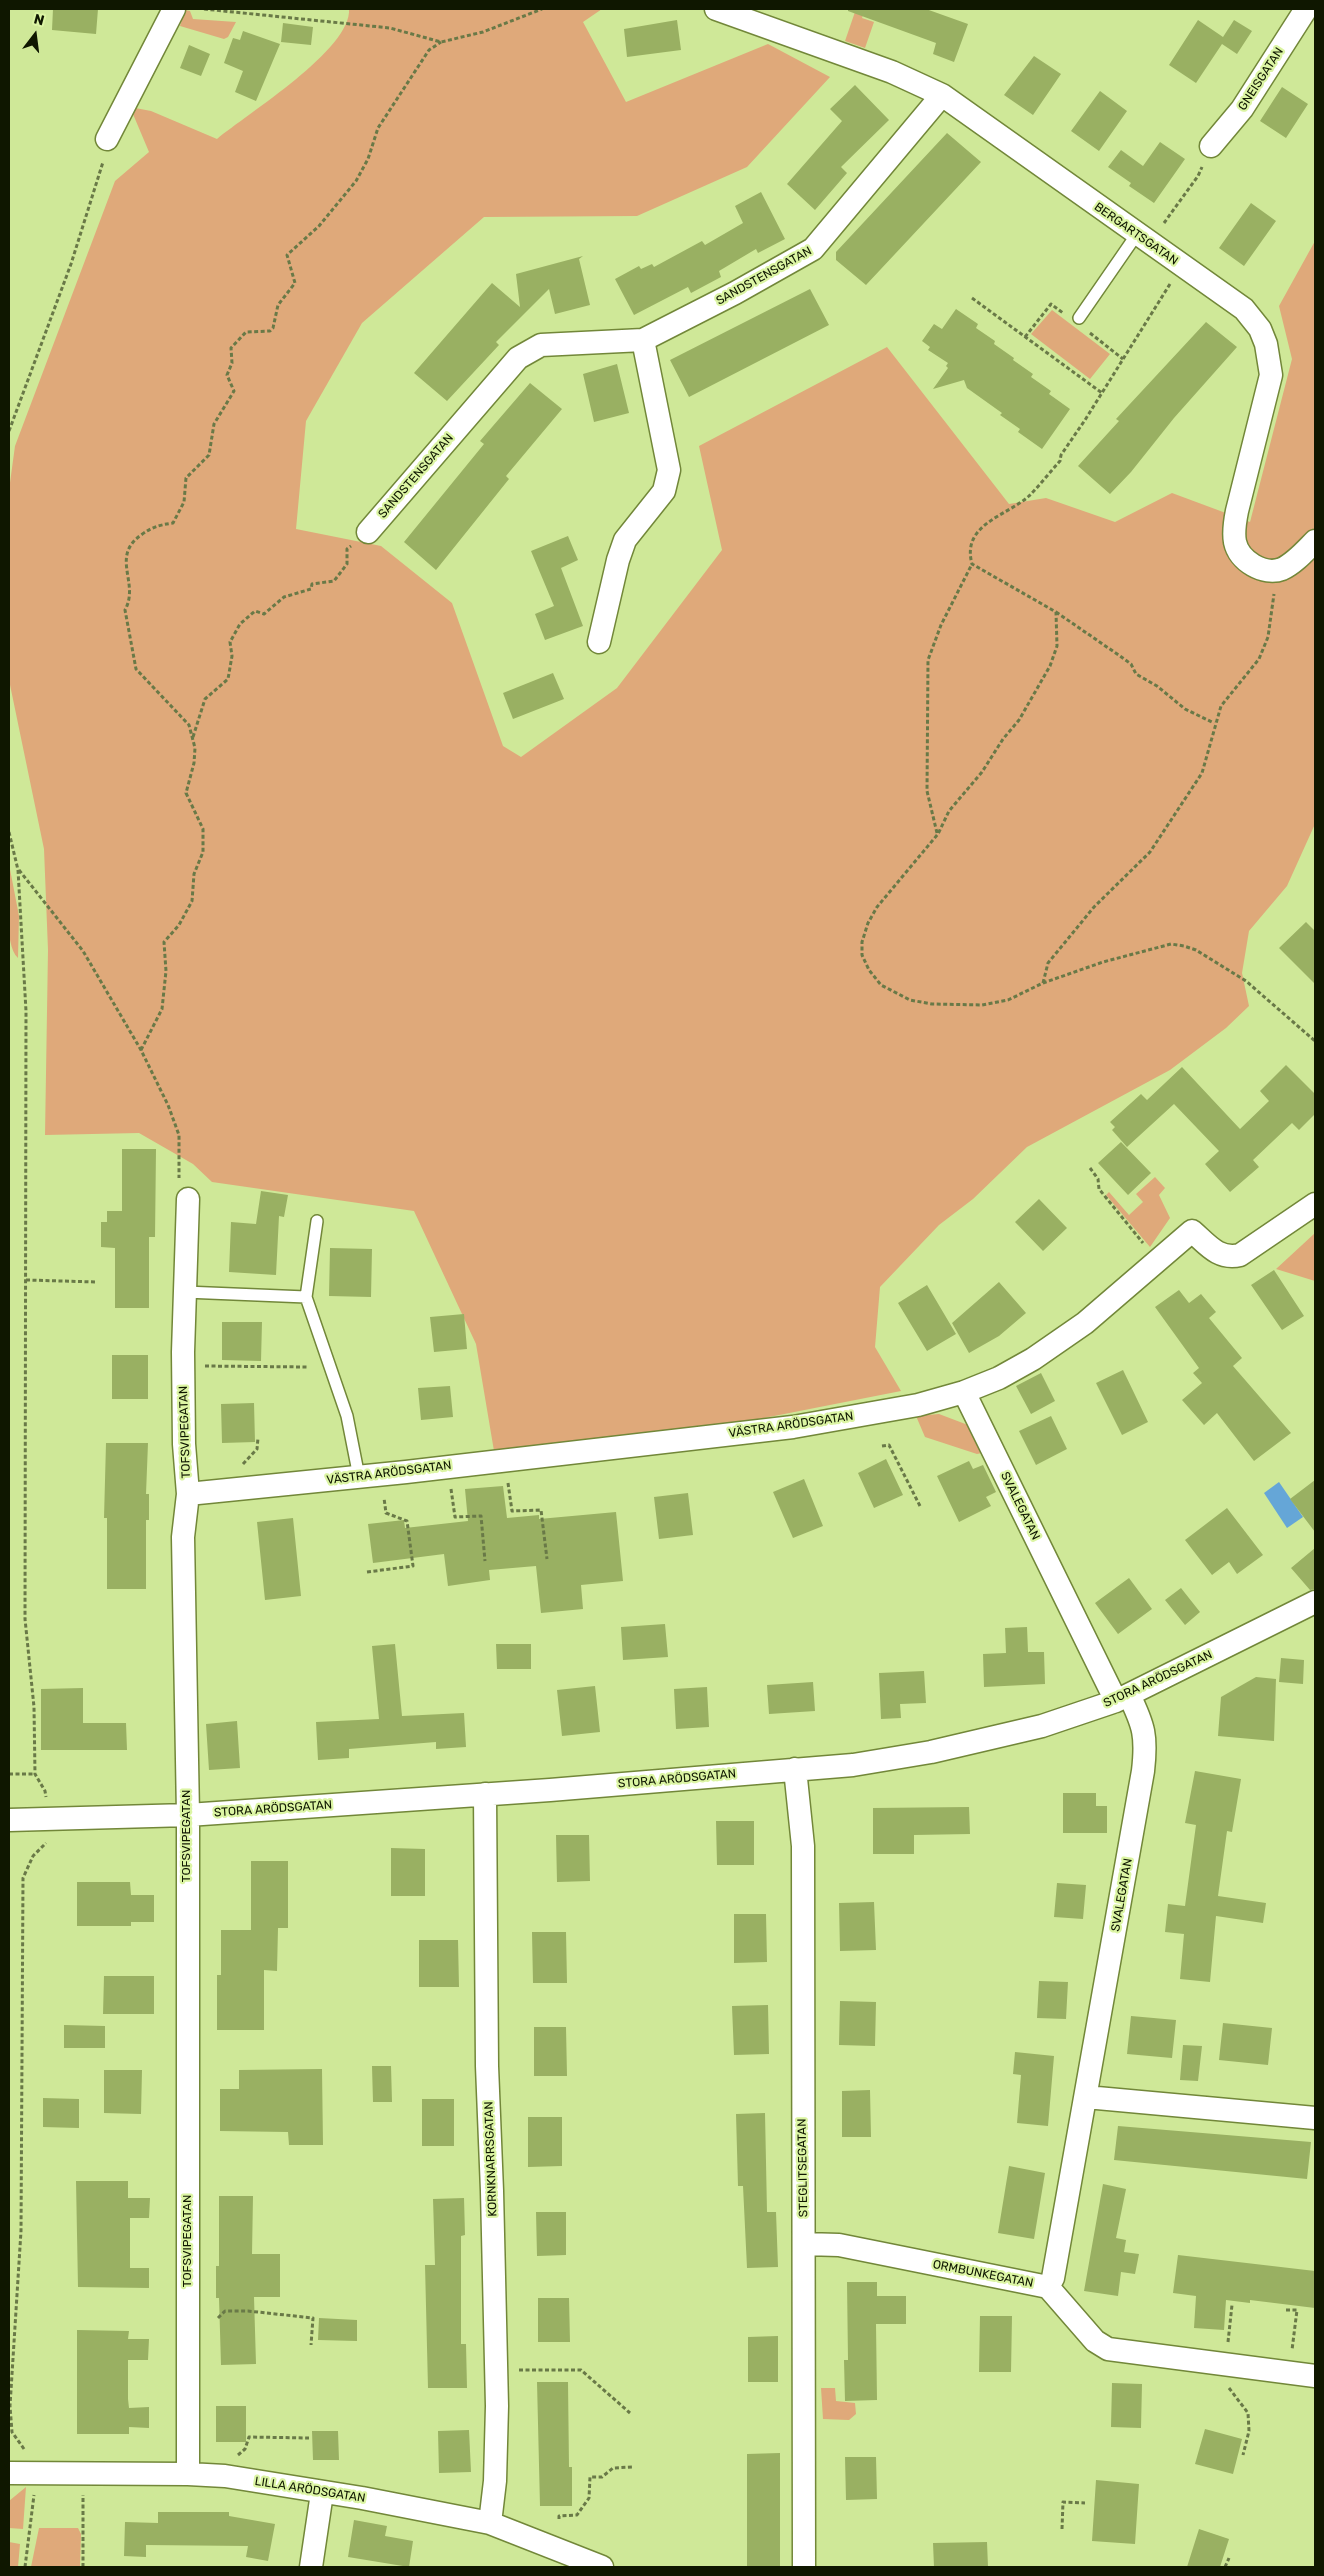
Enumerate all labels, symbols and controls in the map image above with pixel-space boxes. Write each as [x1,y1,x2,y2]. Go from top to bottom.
north arrow [10,10,60,60]
text: N [32,11,46,30]
street label: GNEISGATAN [1235,45,1287,113]
street label: BERGARTSGATAN [1091,200,1181,268]
street label: SANDSTENSGATAN [714,244,814,308]
street label: SANDSTENSGATAN [375,431,457,521]
street label: TOFSVIPEGATAN [176,1385,194,1479]
street label: VÄSTRA ARÖDSGATAN [728,1409,854,1441]
street label: VÄSTRA ARÖDSGATAN [326,1458,452,1488]
street label: SVALEGATAN [997,1470,1043,1542]
street label: STORA ARÖDSGATAN [1101,1647,1215,1711]
street label: STORA ARÖDSGATAN [617,1767,737,1791]
street label: TOFSVIPEGATAN [180,1790,194,1882]
street label: STORA ARÖDSGATAN [213,1798,333,1820]
street label: SVALEGATAN [1108,1857,1136,1933]
street label: KORNKNARRSGATAN [482,2101,500,2217]
street label: STEGLITSEGATAN [795,2118,811,2218]
street label: TOFSVIPEGATAN [181,2195,195,2287]
street label: ORMBUNKEGATAN [931,2257,1035,2291]
street label: LILLA ARÖDSGATAN [254,2474,366,2506]

